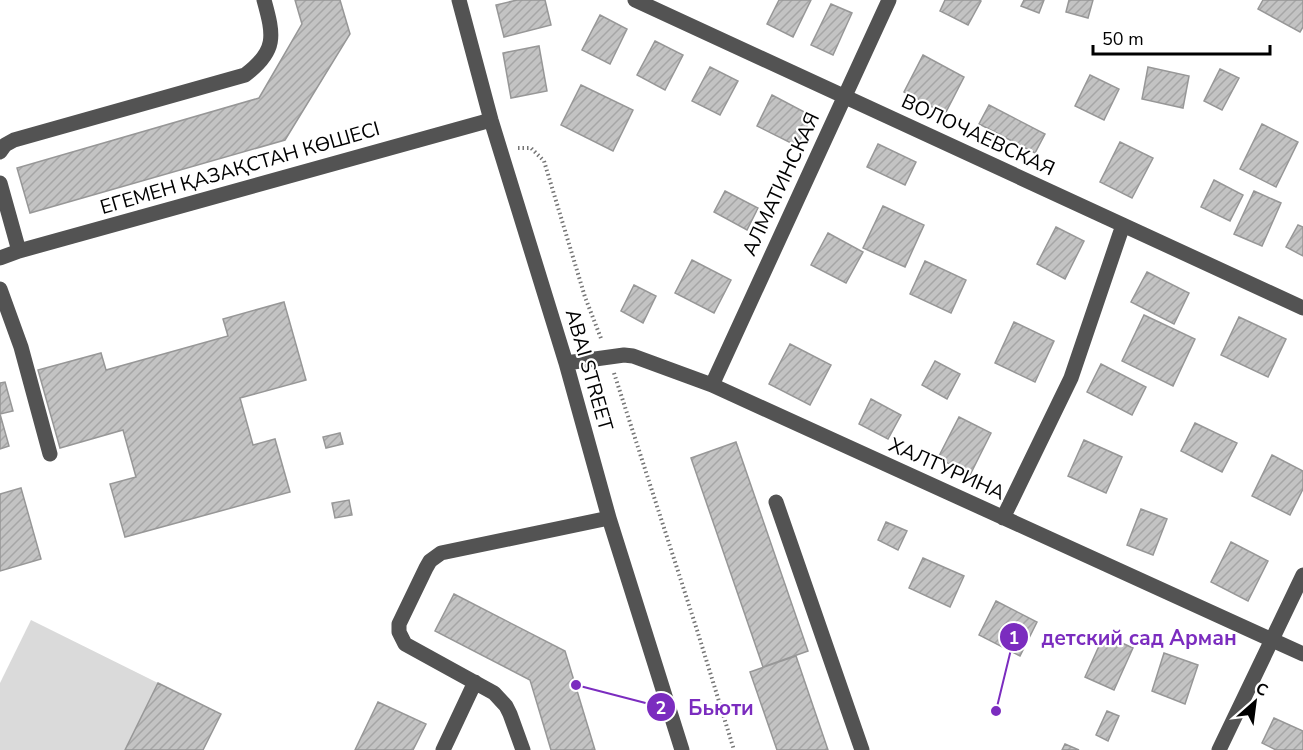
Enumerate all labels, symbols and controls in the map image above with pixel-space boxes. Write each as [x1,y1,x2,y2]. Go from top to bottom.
scale bar [1093,18,1270,56]
text: 50 m [1102,27,1144,51]
street label: ВОЛОЧАЕВСКАЯ [897,88,1059,182]
street label: АЛМАТИНСКАЯ [736,108,826,260]
street label: ЕГЕМЕН ҚАЗАҚСТАН КӨШЕСІ [97,115,383,221]
street label: ABAI STREET [559,306,619,434]
street label: ХАЛТУРИНА [885,431,1010,507]
callout: детский сад Арман [999,618,1249,657]
text: детский сад Арман [1041,624,1237,652]
text: 1 [1009,626,1019,650]
north arrow [1225,672,1285,732]
text: С [1252,677,1272,702]
callout: Бьюти [646,688,766,727]
text: Бьюти [688,694,754,722]
text: 2 [656,696,666,720]

